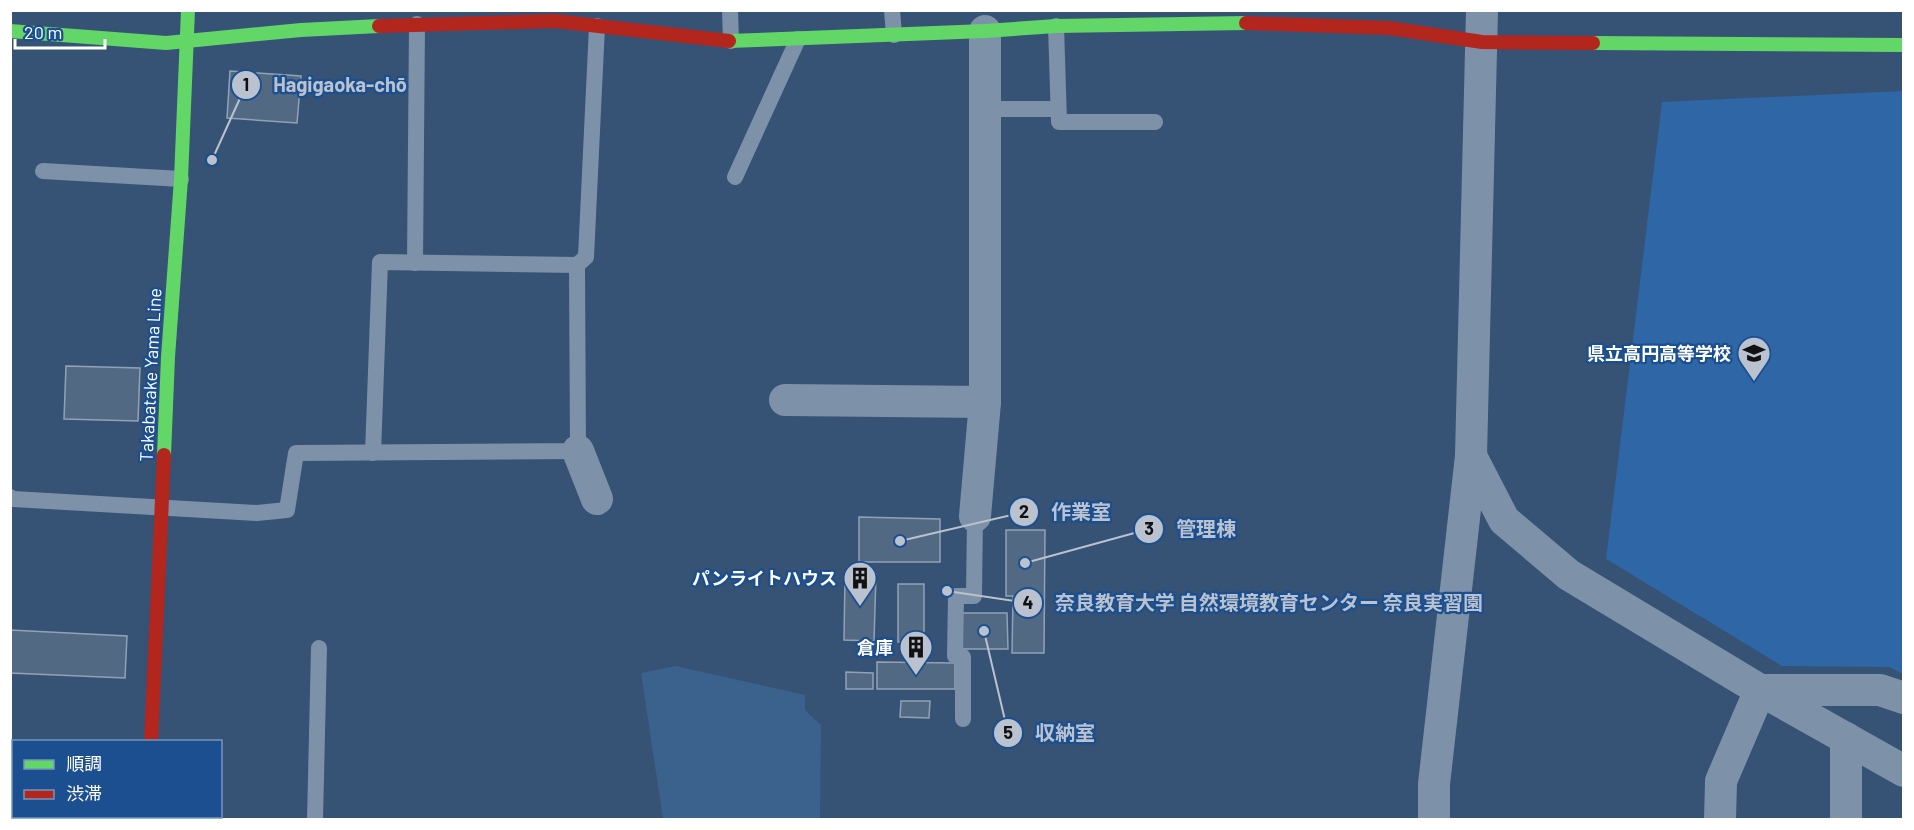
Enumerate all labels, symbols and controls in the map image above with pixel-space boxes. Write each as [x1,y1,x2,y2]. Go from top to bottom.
scale bar [15,12,105,50]
text: 20 m [24,21,62,43]
callout: Hagigaoka-chō [231,66,419,104]
text: Hagigaoka-chō [273,72,407,96]
text: 1 [243,73,249,95]
street label: Takabatake Yama Line [134,288,166,462]
school or university icon: 県立高円高等学校 [1736,335,1772,382]
place label: 県立高円高等学校 [1587,342,1731,364]
callout: 作業室 [1009,493,1123,531]
text: 作業室 [1051,499,1111,523]
text: 2 [1019,500,1029,522]
callout: 管理棟 [1134,510,1248,548]
text: 管理棟 [1176,516,1236,540]
text: 3 [1144,517,1154,539]
building icon: パンライトハウス [842,560,878,607]
place label: パンライトハウス [692,567,837,589]
callout: 奈良教育大学 自然環境教育センター 奈良実習園 [1013,584,1495,622]
text: 奈良教育大学 自然環境教育センター 奈良実習園 [1055,590,1483,614]
text: 4 [1023,591,1034,613]
building icon: 倉庫 [898,629,934,676]
place label: 倉庫 [857,636,893,658]
callout: 収納室 [993,714,1107,752]
text: 収納室 [1035,720,1095,744]
text: 5 [1003,721,1013,743]
legend [12,740,222,818]
text: 順調 [66,752,102,774]
text: 渋滞 [66,782,102,804]

